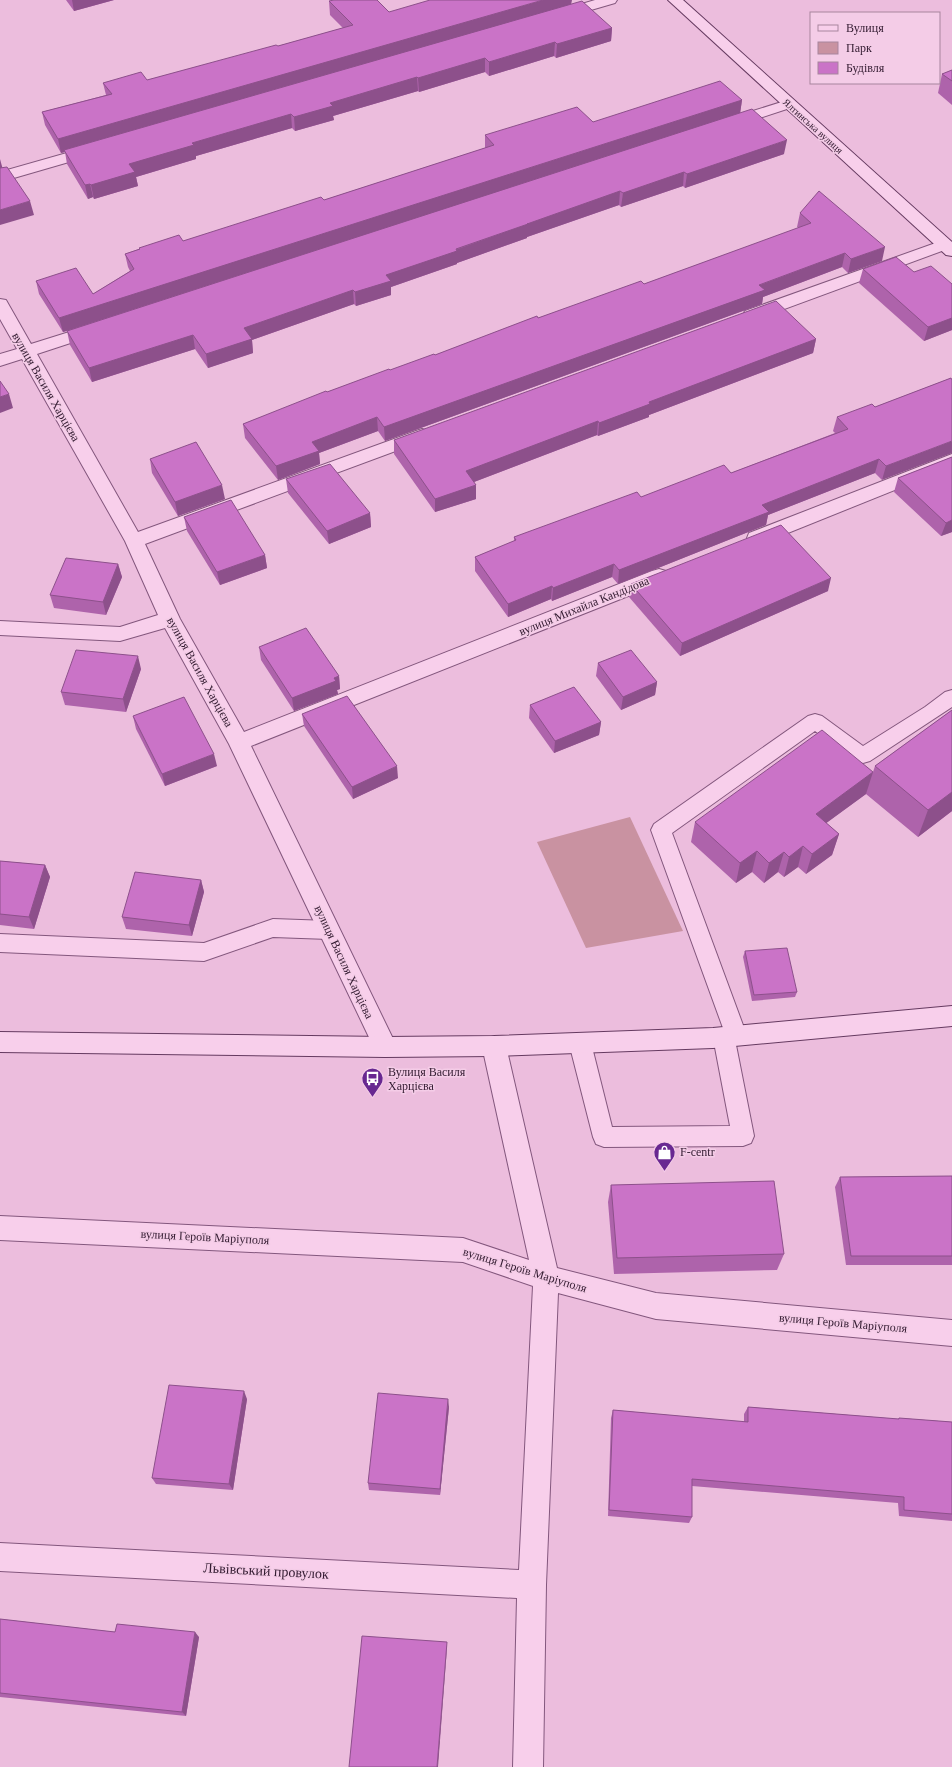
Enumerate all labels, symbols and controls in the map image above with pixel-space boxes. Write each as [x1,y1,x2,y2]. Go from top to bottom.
legend [810,12,940,84]
text: Вулиця [846,21,884,35]
text: Парк [846,41,872,55]
text: Будівля [846,61,885,75]
street label: Ялтинська вулиця [781,96,845,156]
street label: вулиця Василя Харцієва [9,330,83,445]
street label: вулиця Михайла Кандідова [517,573,652,639]
street label: вулиця Василя Харцієва [164,615,236,730]
street label: вулиця Василя Харцієва [312,903,377,1021]
place label: Вулиця Василя Харцієва [388,1065,466,1093]
bus stop icon: Вулиця Василя Харцієва [360,1066,386,1099]
shop icon: F-centr [651,1139,677,1172]
place label: F-centr [680,1145,715,1159]
street label: вулиця Героїв Маріуполя [140,1227,270,1247]
street label: вулиця Героїв Маріуполя [461,1245,589,1296]
street label: вулиця Героїв Маріуполя [778,1310,908,1336]
street label: Львівський провулок [203,1560,329,1582]

